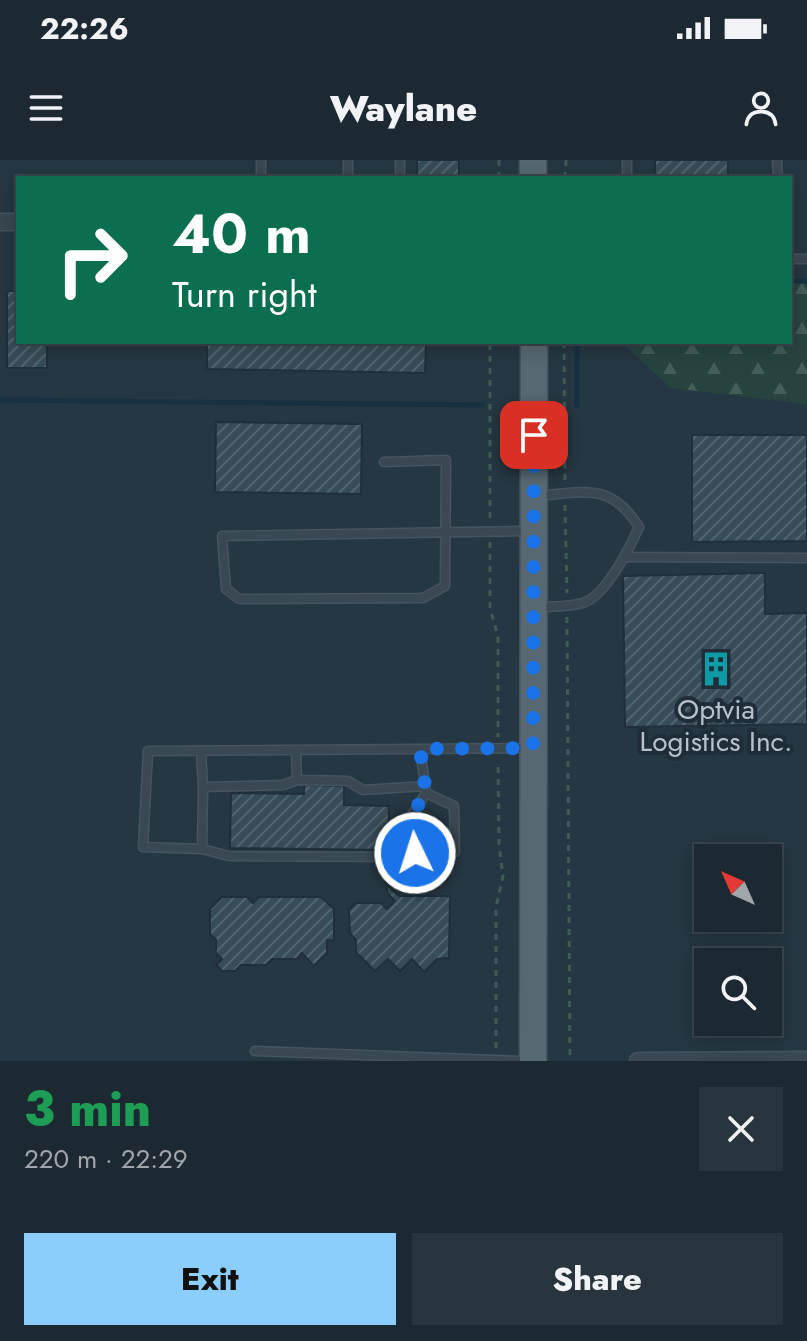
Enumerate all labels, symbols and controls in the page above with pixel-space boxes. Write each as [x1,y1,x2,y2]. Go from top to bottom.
text: 22:26 [40,7,129,50]
text: Waylane [330,82,477,134]
icon: menu [24,86,68,130]
icon: person [739,86,783,130]
text: 40 m [172,193,311,274]
icon: right [40,208,144,312]
text: Turn right [172,268,317,320]
pin [500,401,568,469]
icon: arrive [512,413,556,457]
building icon: Optvia Logistics Inc. [697,650,735,688]
place label: Optvia Logistics Inc. [640,689,792,762]
position arrow [373,811,457,895]
north arrow [694,844,782,932]
map controls [694,844,782,1036]
button: search [694,948,782,1036]
text: 3 min [24,1075,151,1144]
button: close [699,1087,783,1171]
text: 220 m · 22:29 [24,1140,188,1178]
button: Exit [24,1233,396,1325]
button: Share [412,1233,783,1325]

